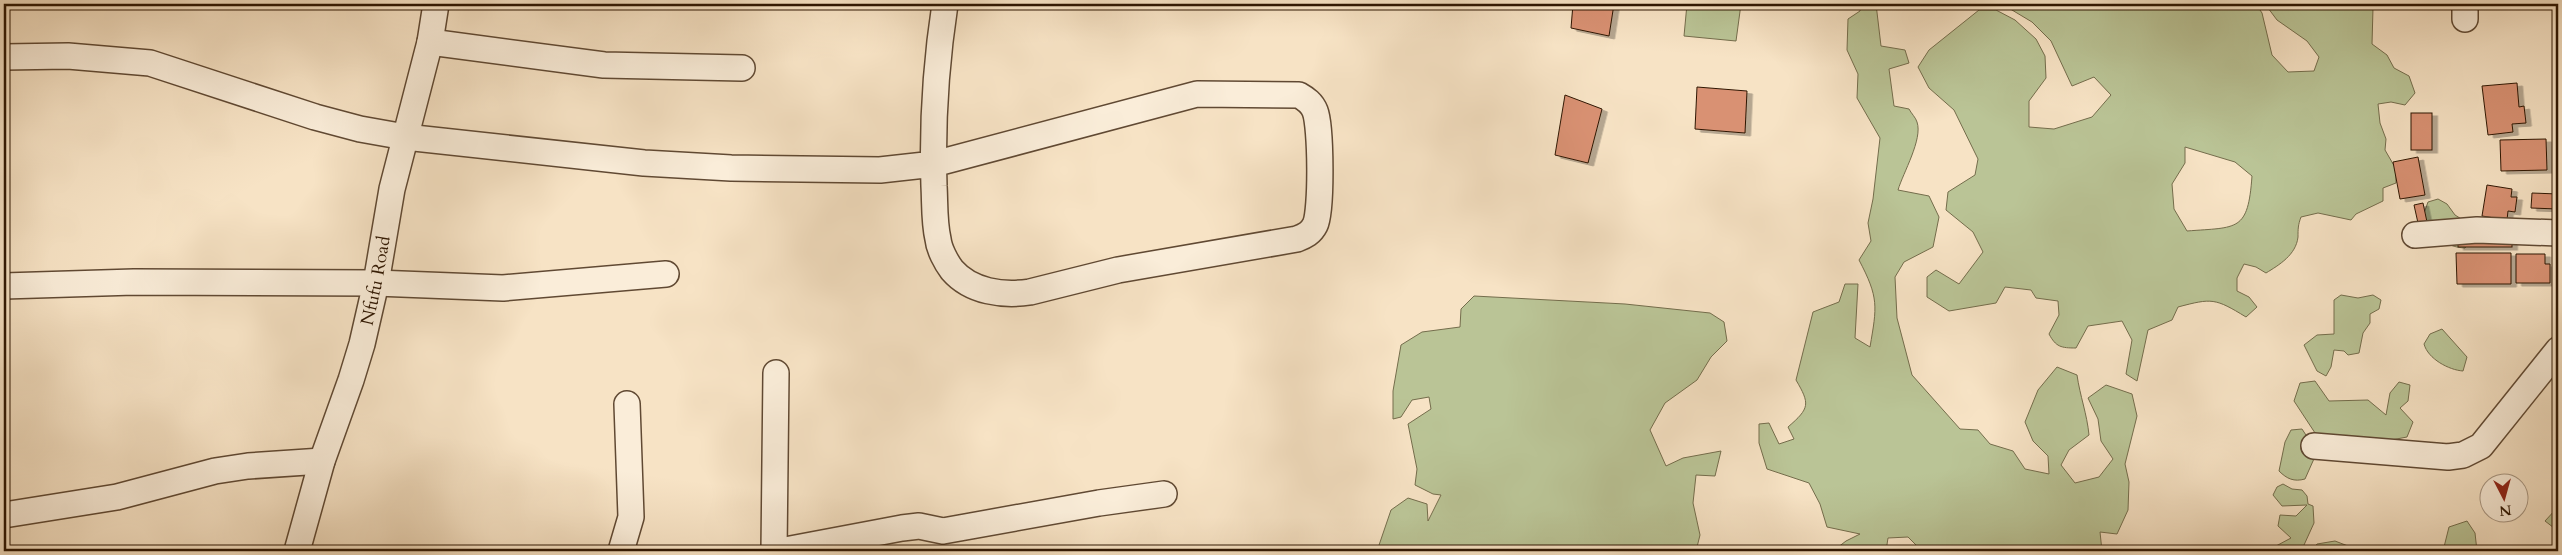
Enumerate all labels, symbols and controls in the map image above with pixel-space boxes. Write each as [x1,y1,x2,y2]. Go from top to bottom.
street label: Nfufu Road [354,234,396,328]
north arrow [2480,472,2530,522]
text: N [2498,500,2512,521]

